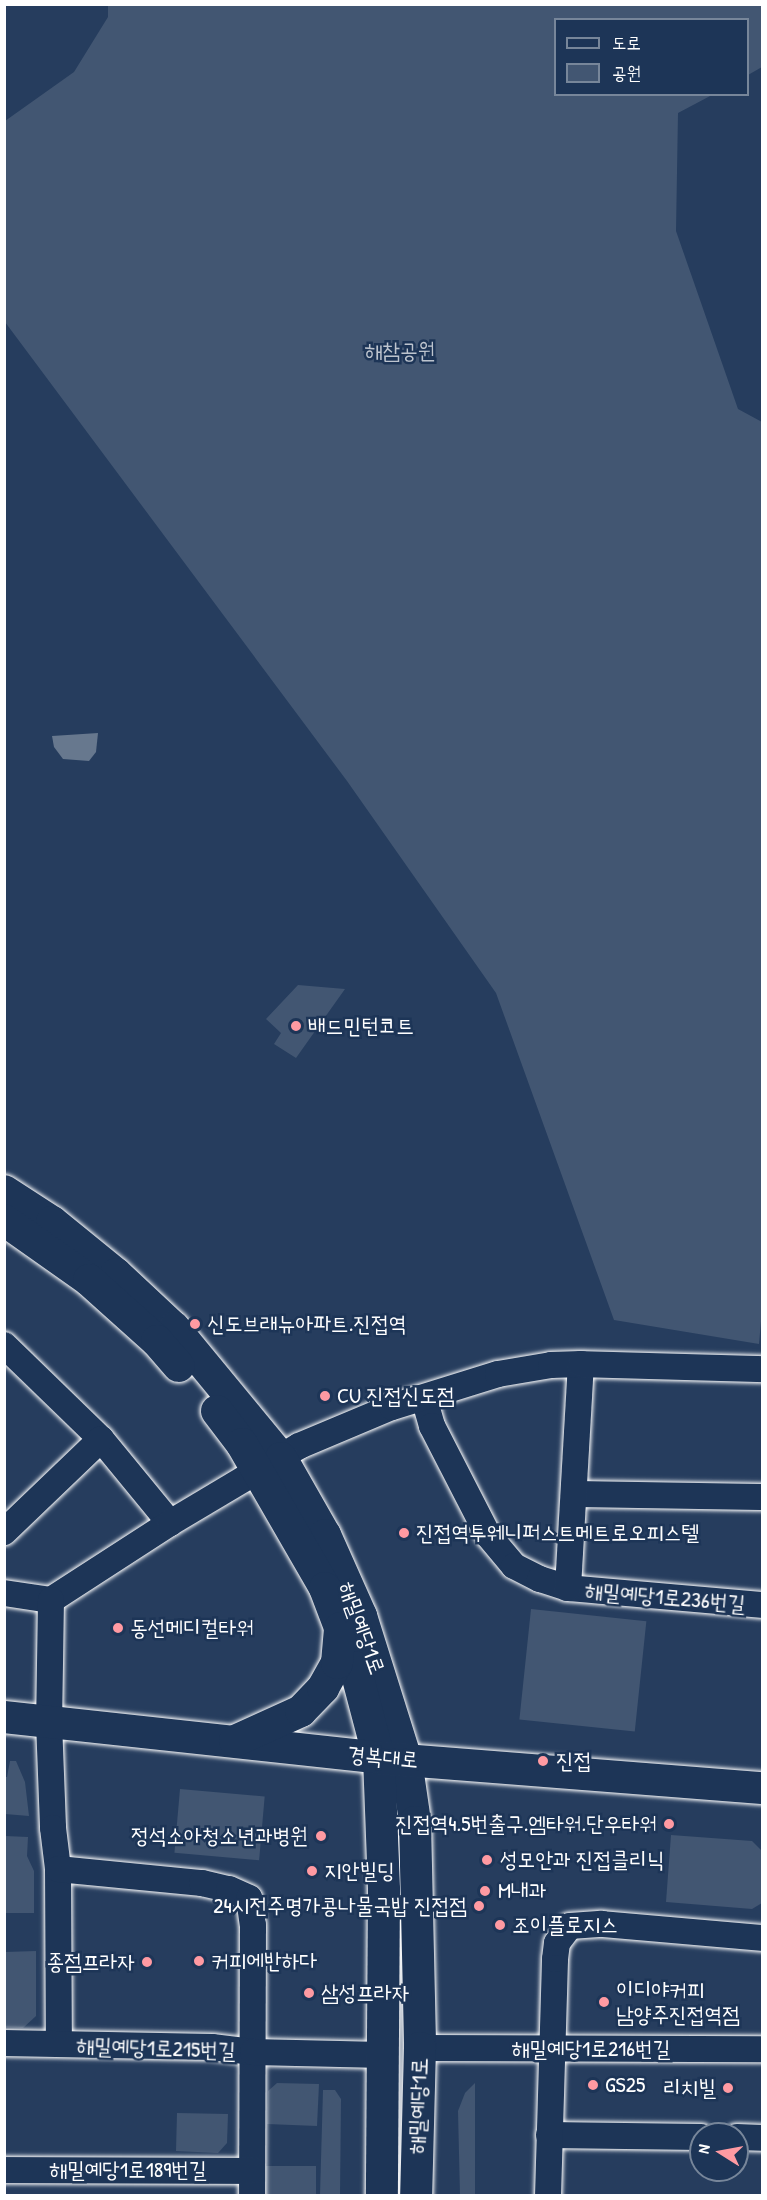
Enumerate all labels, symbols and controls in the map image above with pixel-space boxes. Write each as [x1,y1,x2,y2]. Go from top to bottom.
legend [554,18,749,96]
text: 도로 [612,30,641,55]
text: 공원 [612,60,641,85]
park label: 해참공원 [365,338,435,364]
place label: 배드민턴코트 [308,1013,414,1039]
marker: 배드민턴코트 [289,1019,303,1033]
place label: 신도브래뉴아파트.진접역 [207,1311,406,1337]
marker: 신도브래뉴아파트.진접역 [188,1317,202,1331]
place label: CU 진접신도점 [337,1383,455,1409]
marker: CU 진접신도점 [318,1389,332,1403]
place label: 진접역투웨니퍼스트메트로오피스텔 [416,1520,699,1546]
marker: 진접역투웨니퍼스트메트로오피스텔 [397,1526,411,1540]
street label: 해밀예당1로236번길 [584,1577,746,1617]
street label: 해밀예당1로 [333,1578,391,1678]
place label: 동선메디컬타워 [130,1615,254,1641]
marker: 동선메디컬타워 [111,1621,125,1635]
street label: 경복대로 [347,1741,419,1773]
place label: 진접 [556,1748,591,1774]
marker: 진접 [534,1752,552,1770]
place label: 진접역4.5번출구.엠타워.단우타워 [395,1811,657,1837]
marker: 진접역4.5번출구.엠타워.단우타워 [662,1817,676,1831]
place label: 정석소아청소년과병원 [131,1823,308,1849]
marker: 정석소아청소년과병원 [312,1827,330,1845]
place label: 성모안과 진접클리닉 [500,1847,664,1873]
marker: 성모안과 진접클리닉 [478,1851,496,1869]
place label: 지안빌딩 [324,1858,395,1884]
marker: 지안빌딩 [305,1864,319,1878]
place label: M내과 [498,1878,546,1904]
marker: M내과 [476,1882,494,1900]
place label: 24시전주명가콩나물국밥 진접점 [213,1893,467,1919]
marker: 24시전주명가콩나물국밥 진접점 [472,1899,486,1913]
place label: 조이플로지스 [512,1912,618,1938]
marker: 조이플로지스 [493,1918,507,1932]
place label: 커피에반하다 [211,1948,317,1974]
place label: 종점프라자 [46,1949,135,1975]
marker: 커피에반하다 [192,1954,206,1968]
marker: 종점프라자 [140,1955,154,1969]
place label: 이디야커피 남양주진접역점 [616,1976,740,2028]
place label: 삼성프라자 [321,1980,410,2006]
marker: 삼성프라자 [302,1986,316,2000]
marker: 이디야커피 남양주진접역점 [597,1995,611,2009]
street label: 해밀예당1로215번길 [76,2032,236,2064]
street label: 해밀예당1로216번길 [512,2036,670,2062]
street label: 해밀예당1로 [403,2057,433,2155]
place label: GS25 [605,2072,645,2098]
place label: 리치빌 [663,2075,716,2101]
marker: GS25 [586,2078,600,2092]
marker: 리치빌 [721,2081,735,2095]
north arrow [689,2122,749,2182]
text: N [692,2143,715,2155]
street label: 해밀예당1로189번길 [49,2157,207,2183]

